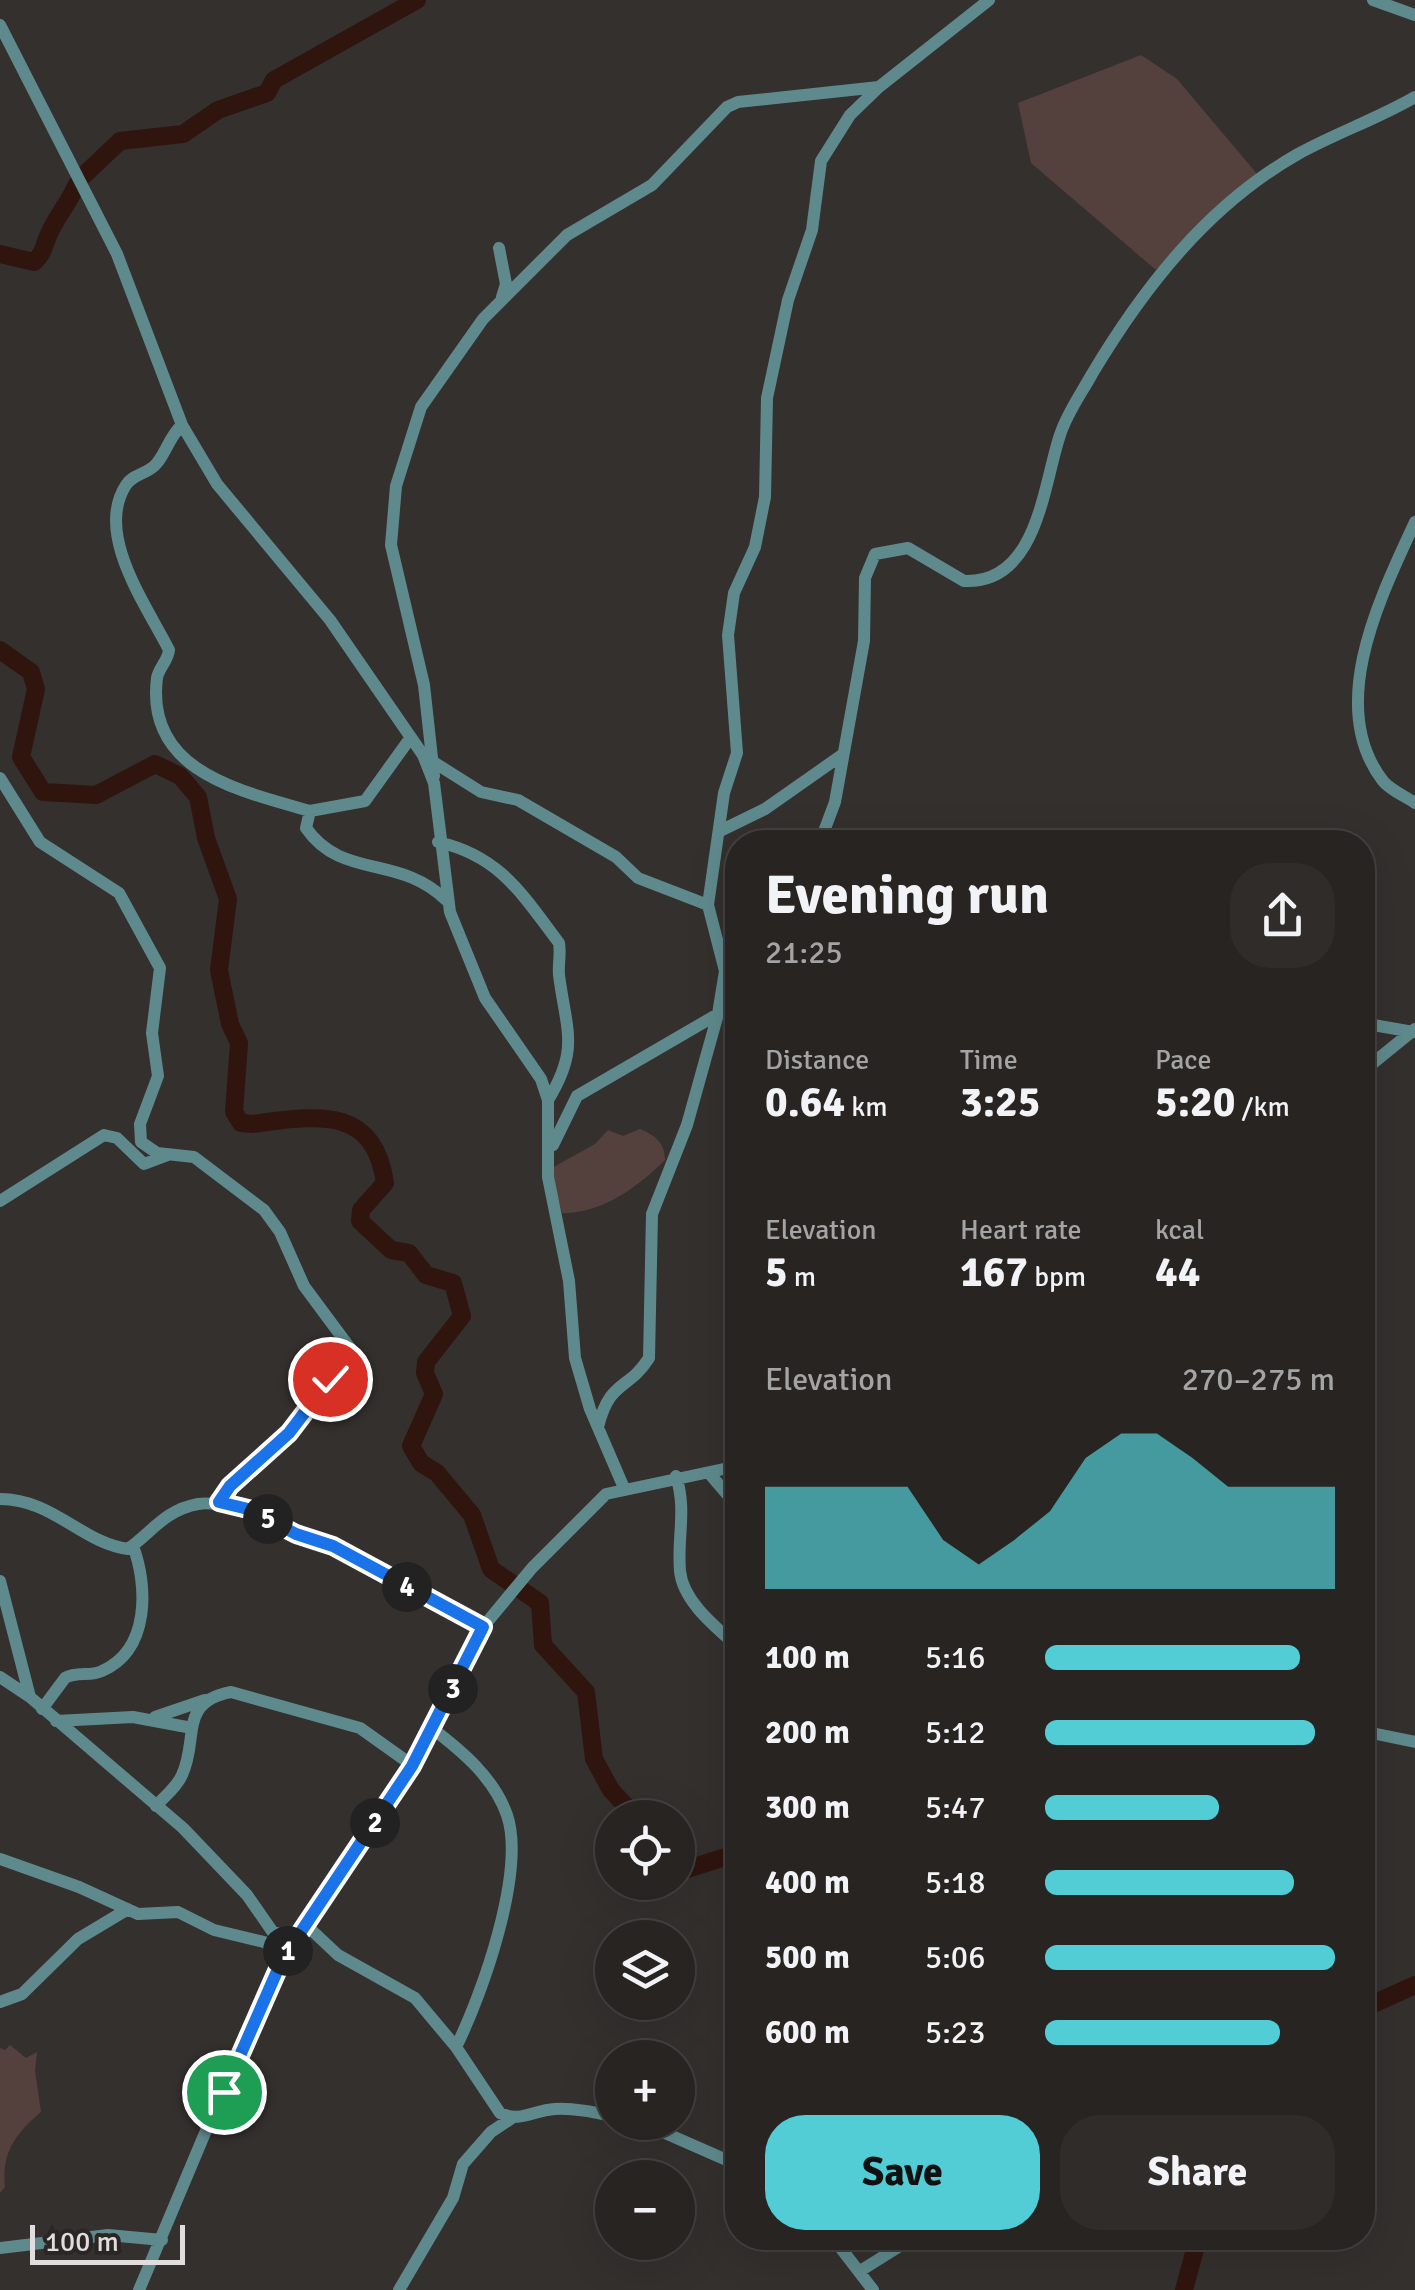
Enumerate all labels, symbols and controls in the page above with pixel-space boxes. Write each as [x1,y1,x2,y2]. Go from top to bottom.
text: Evening run [765,861,1049,929]
button: share [1230,863,1335,968]
text: 21:25 [765,933,843,972]
text: Distance [765,1043,869,1077]
text: Time [960,1043,1018,1077]
text: Pace [1155,1043,1211,1077]
text: 0.64 [765,1077,845,1128]
text: 3:25 [960,1077,1040,1128]
text: 5:20 [1155,1077,1235,1128]
text: km [845,1090,888,1124]
text: /km [1235,1090,1290,1124]
text: Elevation [765,1213,877,1247]
text: Heart rate [960,1213,1082,1247]
text: kcal [1155,1213,1204,1247]
text: 5 [765,1247,788,1298]
text: 167 [960,1247,1028,1298]
text: 44 [1155,1247,1200,1298]
text: m [788,1260,816,1294]
text: bpm [1028,1260,1086,1294]
pin [288,1337,373,1422]
icon: check [303,1352,358,1407]
text: Elevation [765,1360,892,1399]
text: 270–275 m [1182,1360,1335,1399]
pin: 5 [243,1494,293,1544]
text: 5 [260,1502,276,1536]
pin: 4 [382,1562,432,1612]
text: 4 [399,1570,415,1604]
text: 100 m [765,1638,850,1677]
text: 5:16 [925,1638,985,1677]
pin: 3 [428,1664,478,1714]
text: 3 [445,1672,461,1706]
text: 200 m [765,1713,850,1752]
text: 5:12 [925,1713,985,1752]
text: 300 m [765,1788,850,1827]
text: 5:47 [925,1788,985,1827]
pin: 2 [350,1798,400,1848]
map controls [595,1800,695,2260]
button: locate [595,1800,695,1900]
text: 2 [367,1806,383,1840]
text: 400 m [765,1863,850,1902]
text: 5:18 [925,1863,985,1902]
button: layers [595,1920,695,2020]
pin: 1 [263,1926,313,1976]
text: 1 [280,1934,296,1968]
text: 500 m [765,1938,850,1977]
text: 5:06 [925,1938,985,1977]
text: 600 m [765,2013,850,2052]
text: 5:23 [925,2013,985,2052]
button: + [595,2040,695,2140]
pin [182,2050,267,2135]
icon: arrive [197,2065,252,2120]
button: Save [765,2115,1040,2230]
button: Share [1060,2115,1335,2230]
button: − [595,2160,695,2260]
scale bar [30,2220,185,2264]
text: 100 m [45,2225,119,2259]

